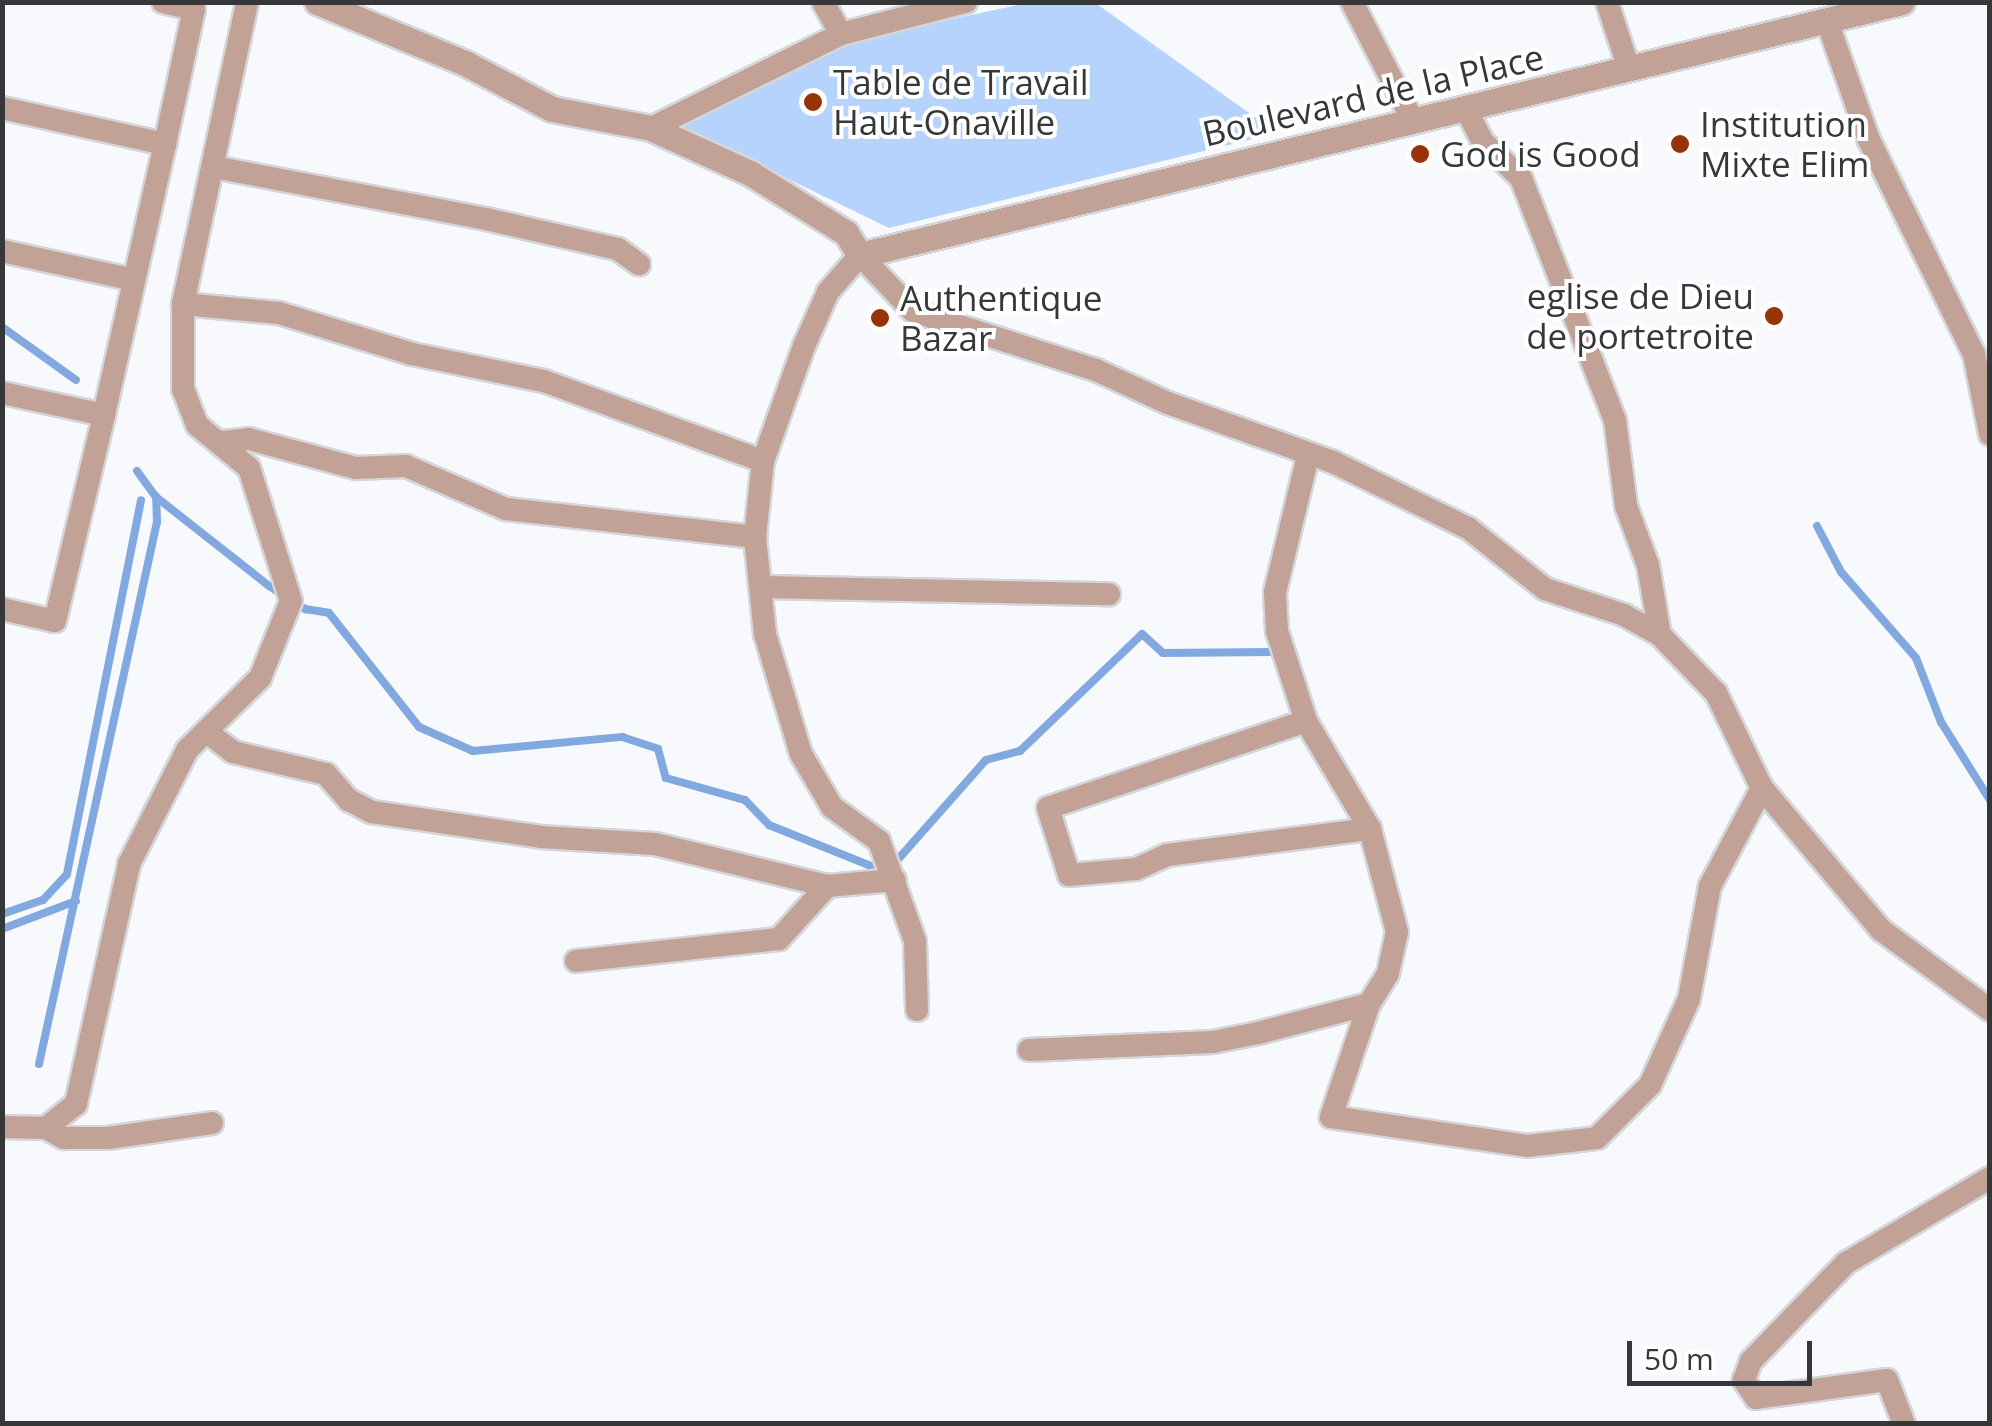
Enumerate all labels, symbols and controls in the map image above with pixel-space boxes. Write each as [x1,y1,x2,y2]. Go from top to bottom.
street label: Boulevard de la Place [1198,35,1548,155]
place label: Table de Travail Haut-Onaville [833,61,1089,143]
marker: Table de Travail Haut-Onaville [802,91,824,113]
place label: Institution Mixte Elim [1700,103,1869,185]
place label: God is Good [1440,133,1641,175]
marker: Institution Mixte Elim [1669,133,1691,155]
marker: God is Good [1409,143,1431,165]
place label: eglise de Dieu de portetroite [1526,275,1754,357]
place label: Authentique Bazar [900,277,1102,359]
marker: eglise de Dieu de portetroite [1763,305,1785,327]
marker: Authentique Bazar [869,307,891,329]
scale bar [1632,1321,1817,1383]
text: 50 m [1644,1338,1714,1379]

